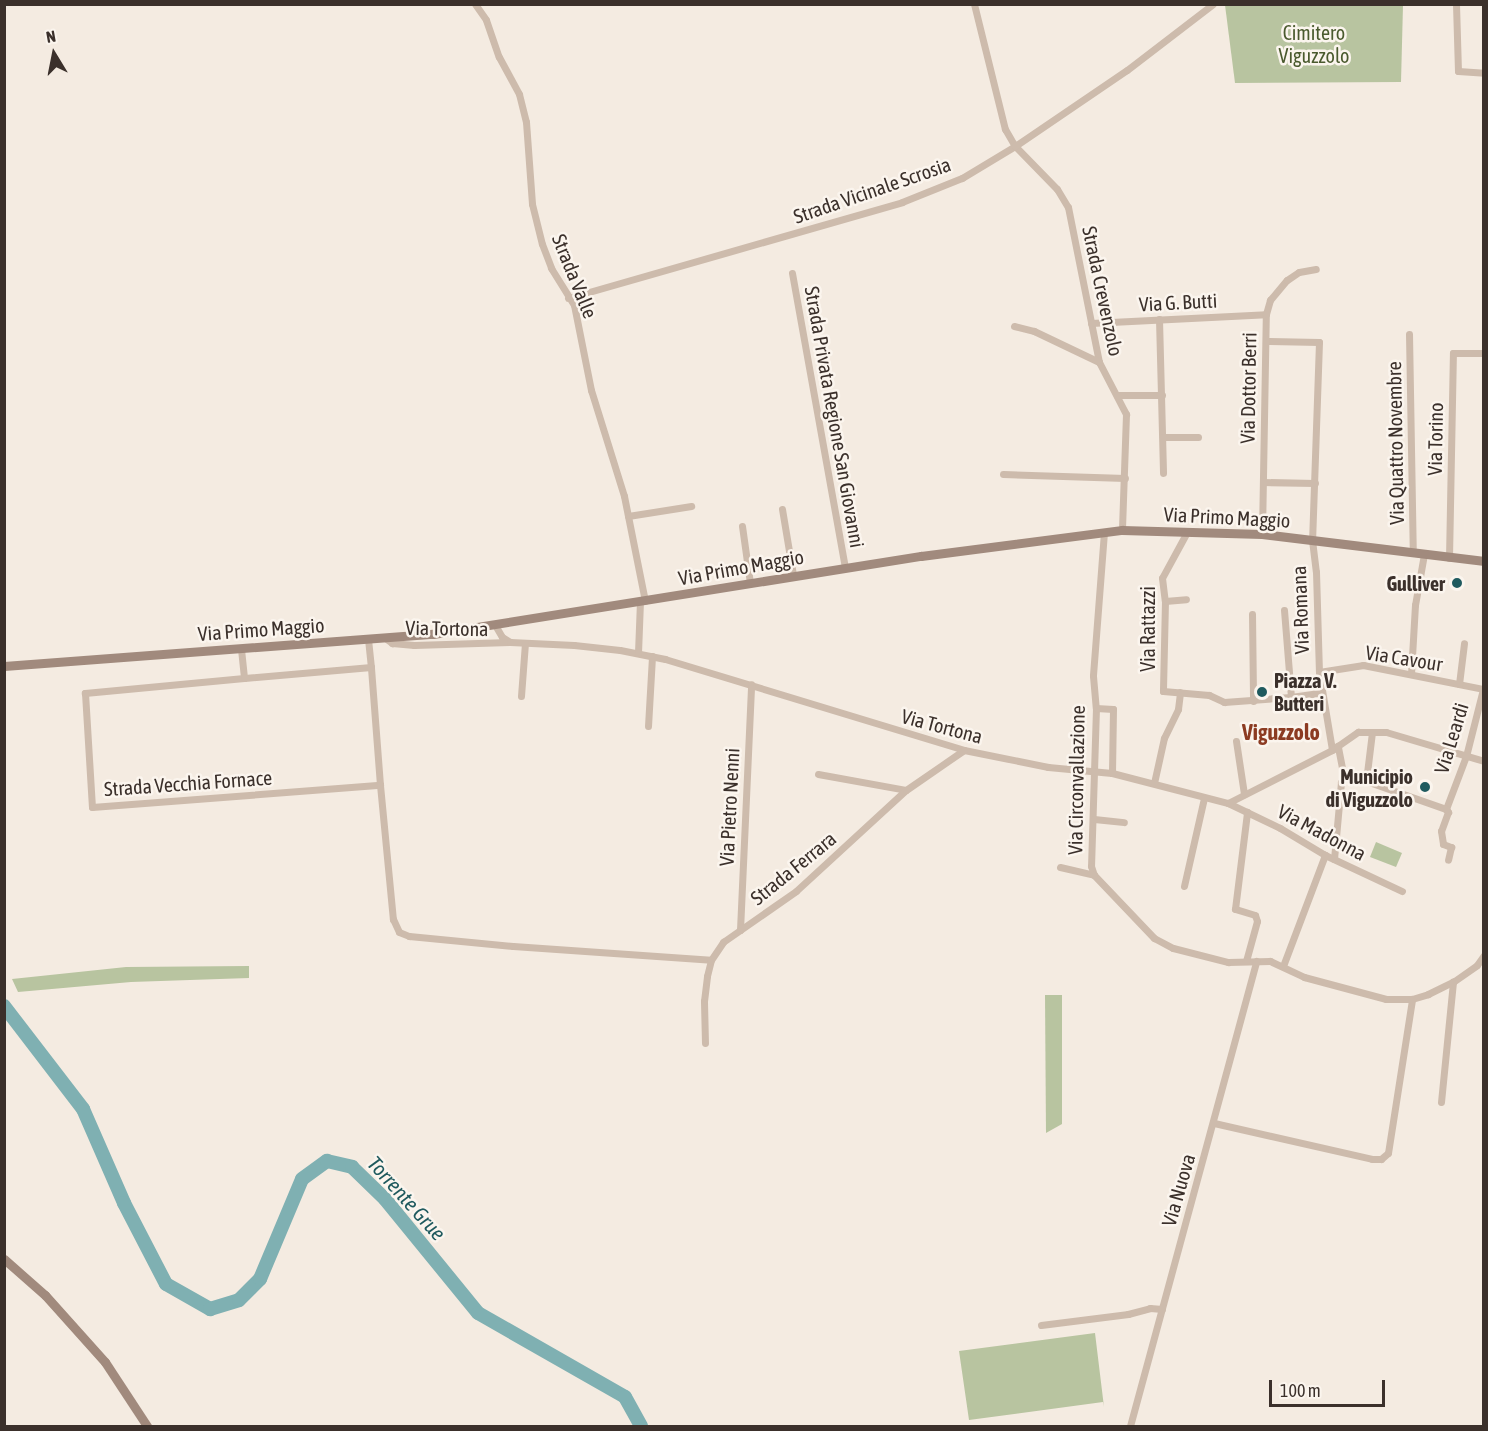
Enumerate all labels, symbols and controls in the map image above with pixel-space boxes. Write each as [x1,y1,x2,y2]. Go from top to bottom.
park label: Cimitero Viguzzolo [1279,20,1349,67]
north arrow [24,24,84,84]
text: N [45,27,57,46]
street label: Strada Vicinale Scrosia [790,152,954,228]
street label: Strada Crevenzolo [1078,224,1128,358]
street label: Strada Valle [547,230,603,322]
street label: Strada Privata Regione San Giovanni [800,284,870,550]
street label: Via G. Butti [1138,288,1218,316]
street label: Via Dottor Berri [1235,332,1261,444]
street label: Via Quattro Novembre [1382,361,1408,525]
street label: Via Torino [1422,402,1448,476]
street label: Via Primo Maggio [1163,502,1291,532]
street label: Via Primo Maggio [676,544,806,590]
street label: Via Romana [1286,565,1314,655]
place label: Gulliver [1387,571,1445,595]
marker: Gulliver [1450,576,1464,590]
street label: Via Rattazzi [1135,586,1159,672]
street label: Via Primo Maggio [197,613,325,645]
street label: Via Tortona [405,615,489,641]
street label: Via Cavour [1364,640,1444,676]
place label: Piazza V. Butteri [1274,668,1336,715]
marker: Piazza V. Butteri [1255,685,1269,699]
street label: Via Leardi [1429,700,1473,776]
street label: Via Tortona [899,704,985,748]
street label: Via Circonvallazione [1063,705,1089,855]
district label: Viguzzolo [1242,720,1320,746]
street label: Via Pietro Nenni [714,747,744,867]
place label: Municipio di Viguzzolo [1325,764,1413,811]
street label: Strada Vecchia Fornace [103,765,273,801]
marker: Municipio di Viguzzolo [1418,780,1432,794]
street label: Via Madonna [1274,799,1370,865]
street label: Strada Ferrara [746,826,840,910]
water label: Torrente Grue [363,1151,451,1245]
street label: Via Nuova [1156,1151,1200,1229]
scale bar [1272,1368,1388,1406]
text: 100 m [1280,1380,1321,1401]

